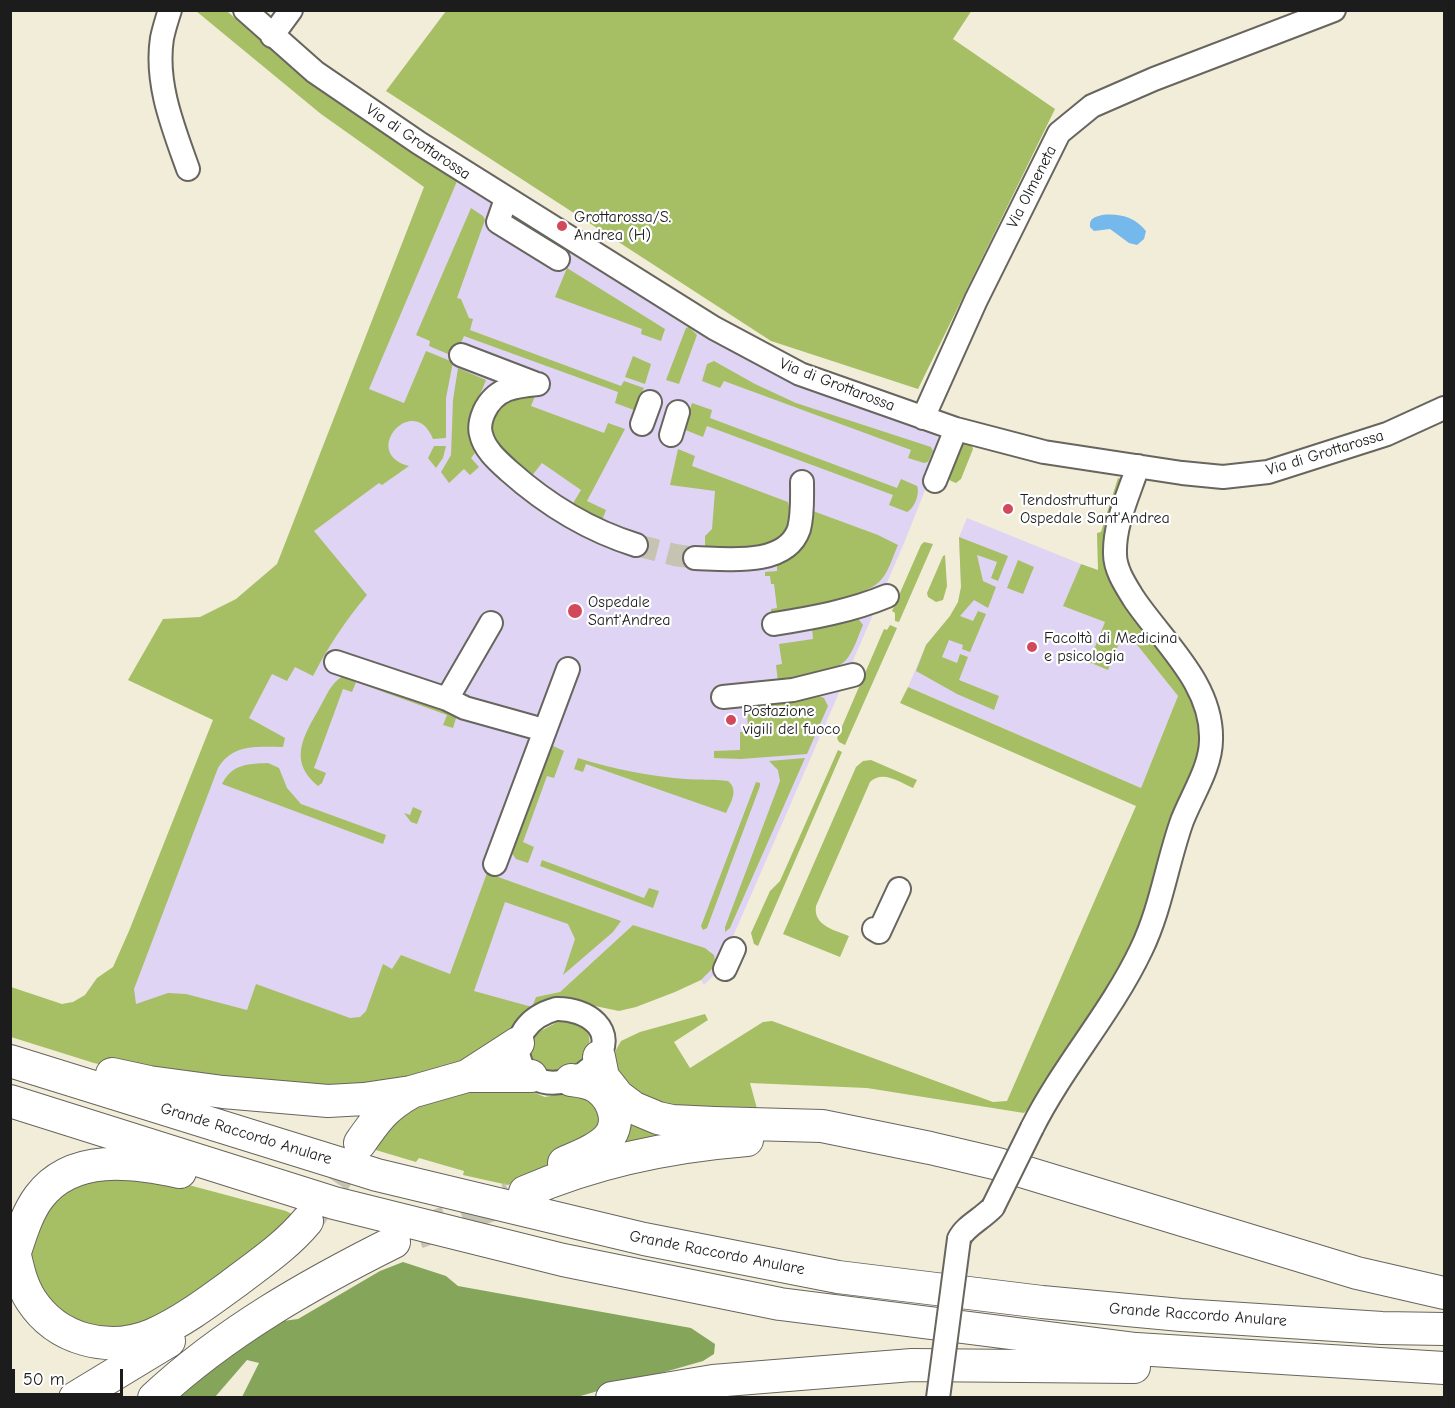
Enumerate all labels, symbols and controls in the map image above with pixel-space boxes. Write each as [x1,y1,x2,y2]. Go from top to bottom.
street label: Via di Grottarossa [362,100,474,184]
street label: Via Olmeneta [1003,143,1061,231]
place label: Grottarossa/S. Andrea (H) [574,207,671,245]
marker: Grottarossa/S. Andrea (H) [555,219,569,233]
street label: Via di Grottarossa [777,354,897,416]
street label: Via di Grottarossa [1264,426,1386,480]
place label: Tendostruttura Ospedale Sant'Andrea [1020,490,1170,528]
marker: Tendostruttura Ospedale Sant'Andrea [1001,502,1015,516]
place label: Ospedale Sant'Andrea [588,592,671,630]
marker: Ospedale Sant'Andrea [566,602,584,620]
place label: Facoltà di Medicina e psicologia [1044,628,1177,666]
marker: Facoltà di Medicina e psicologia [1025,640,1039,654]
place label: Postazione vigili del fuoco [743,701,841,739]
marker: Postazione vigili del fuoco [724,713,738,727]
street label: Grande Raccordo Anulare [158,1099,334,1169]
street label: Grande Raccordo Anulare [628,1227,806,1279]
street label: Grande Raccordo Anulare [1108,1299,1288,1331]
scale bar [15,1357,126,1395]
text: 50 m [23,1369,65,1390]

